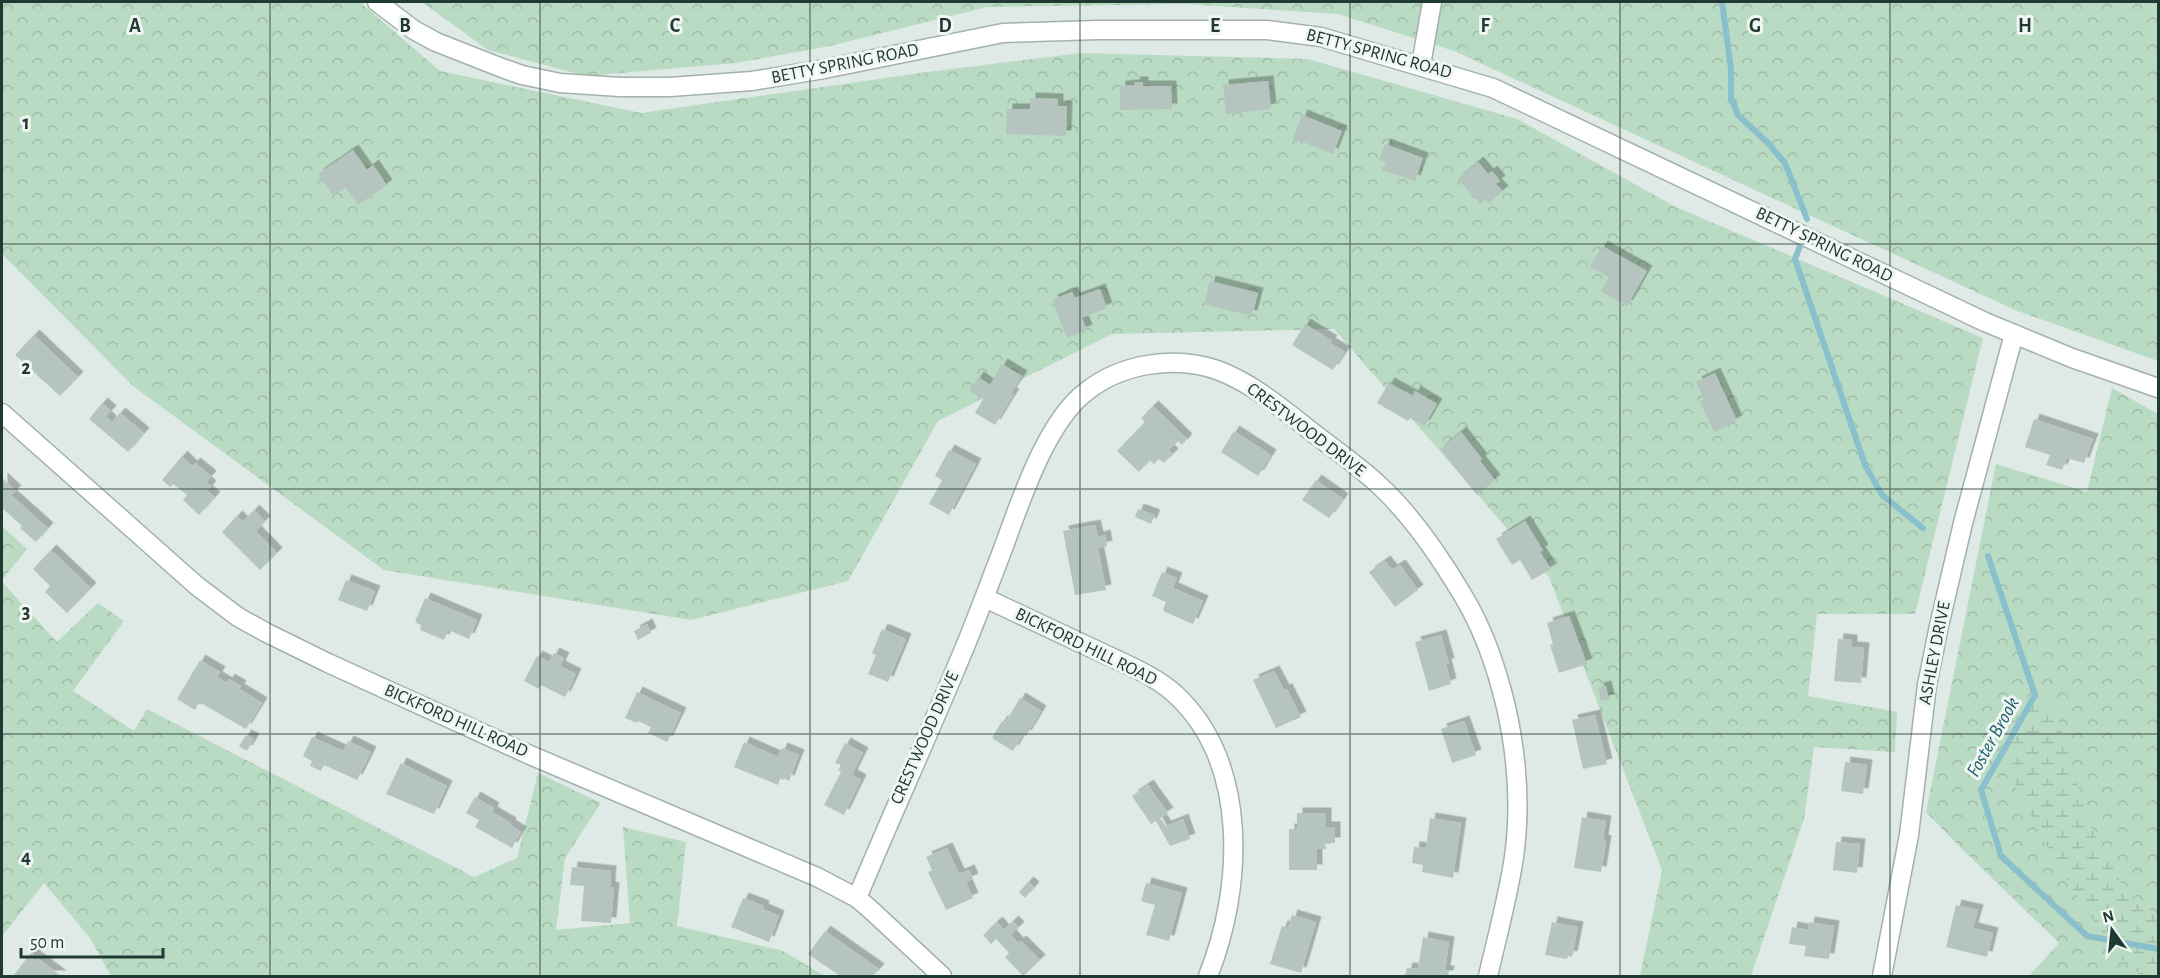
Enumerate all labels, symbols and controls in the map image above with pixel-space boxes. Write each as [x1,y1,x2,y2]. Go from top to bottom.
text: A [129,16,141,36]
text: B [399,16,411,36]
text: C [670,16,681,36]
text: D [938,16,952,36]
text: E [1210,16,1220,36]
text: F [1480,16,1490,36]
text: G [1749,16,1761,36]
text: H [2018,16,2032,36]
street label: BETTY SPRING ROAD [1304,26,1454,82]
street label: BETTY SPRING ROAD [770,41,920,87]
text: 1 [22,113,30,133]
street label: BETTY SPRING ROAD [1753,204,1895,286]
text: 2 [21,358,31,378]
street label: CRESTWOOD DRIVE [1243,380,1369,480]
street label: ASHLEY DRIVE [1916,600,1954,706]
text: 3 [22,602,30,622]
street label: BICKFORD HILL ROAD [1012,605,1160,689]
street label: CRESTWOOD DRIVE [888,669,962,807]
street label: BICKFORD HILL ROAD [381,681,531,761]
water label: Foster Brook [1963,694,2023,780]
text: 4 [21,847,31,867]
north arrow [2082,900,2142,960]
text: N [2101,907,2116,926]
scale bar [21,921,164,959]
text: 50 m [30,934,64,952]

